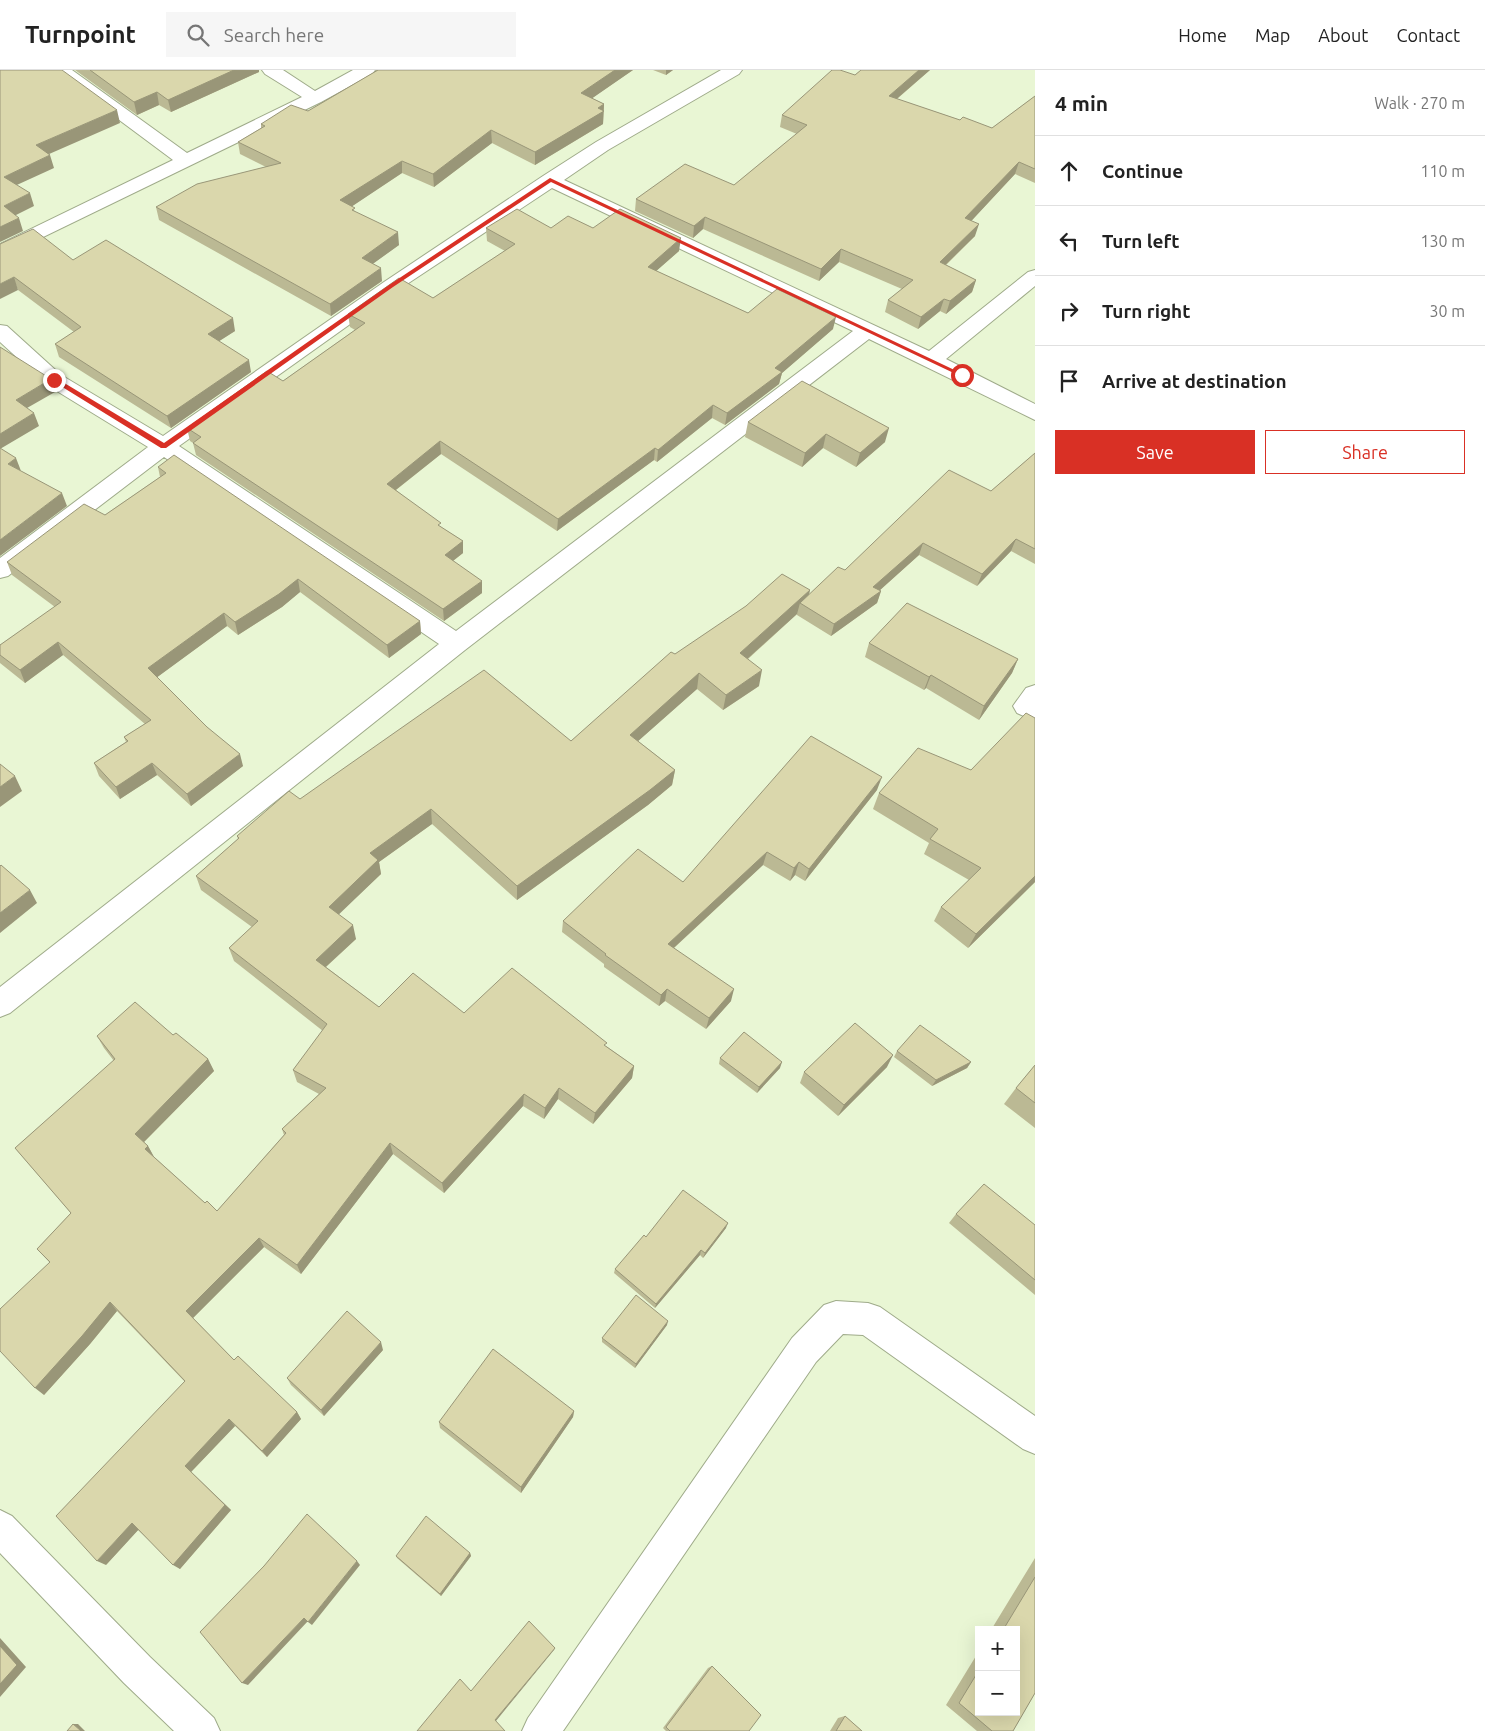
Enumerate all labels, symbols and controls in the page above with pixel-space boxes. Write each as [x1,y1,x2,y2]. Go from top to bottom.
search box [166,12,516,57]
text: Turnpoint [25,21,136,48]
icon: search [184,21,212,49]
text: Search here [224,24,324,46]
text: Home [1178,25,1227,45]
text: Map [1255,25,1290,45]
text: About [1318,25,1368,45]
text: Contact [1396,25,1460,45]
text: 4 min [1055,91,1108,115]
text: Walk · 270 m [1374,94,1465,112]
icon: ahead [1055,157,1083,185]
text: Continue [1102,160,1183,182]
text: 110 m [1420,162,1465,180]
icon: left [1055,227,1083,255]
text: Turn left [1102,230,1180,252]
text: 130 m [1420,232,1465,250]
icon: right [1055,297,1083,325]
text: Turn right [1102,300,1190,322]
text: 30 m [1429,302,1465,320]
route start [951,364,974,387]
icon: arrive [1055,367,1083,395]
route end [43,369,66,392]
text: Arrive at destination [1102,370,1287,392]
button: Save [1055,430,1255,474]
button: Share [1265,430,1465,474]
map controls [975,1626,1020,1716]
button: + [975,1626,1020,1671]
button: − [975,1671,1020,1716]

